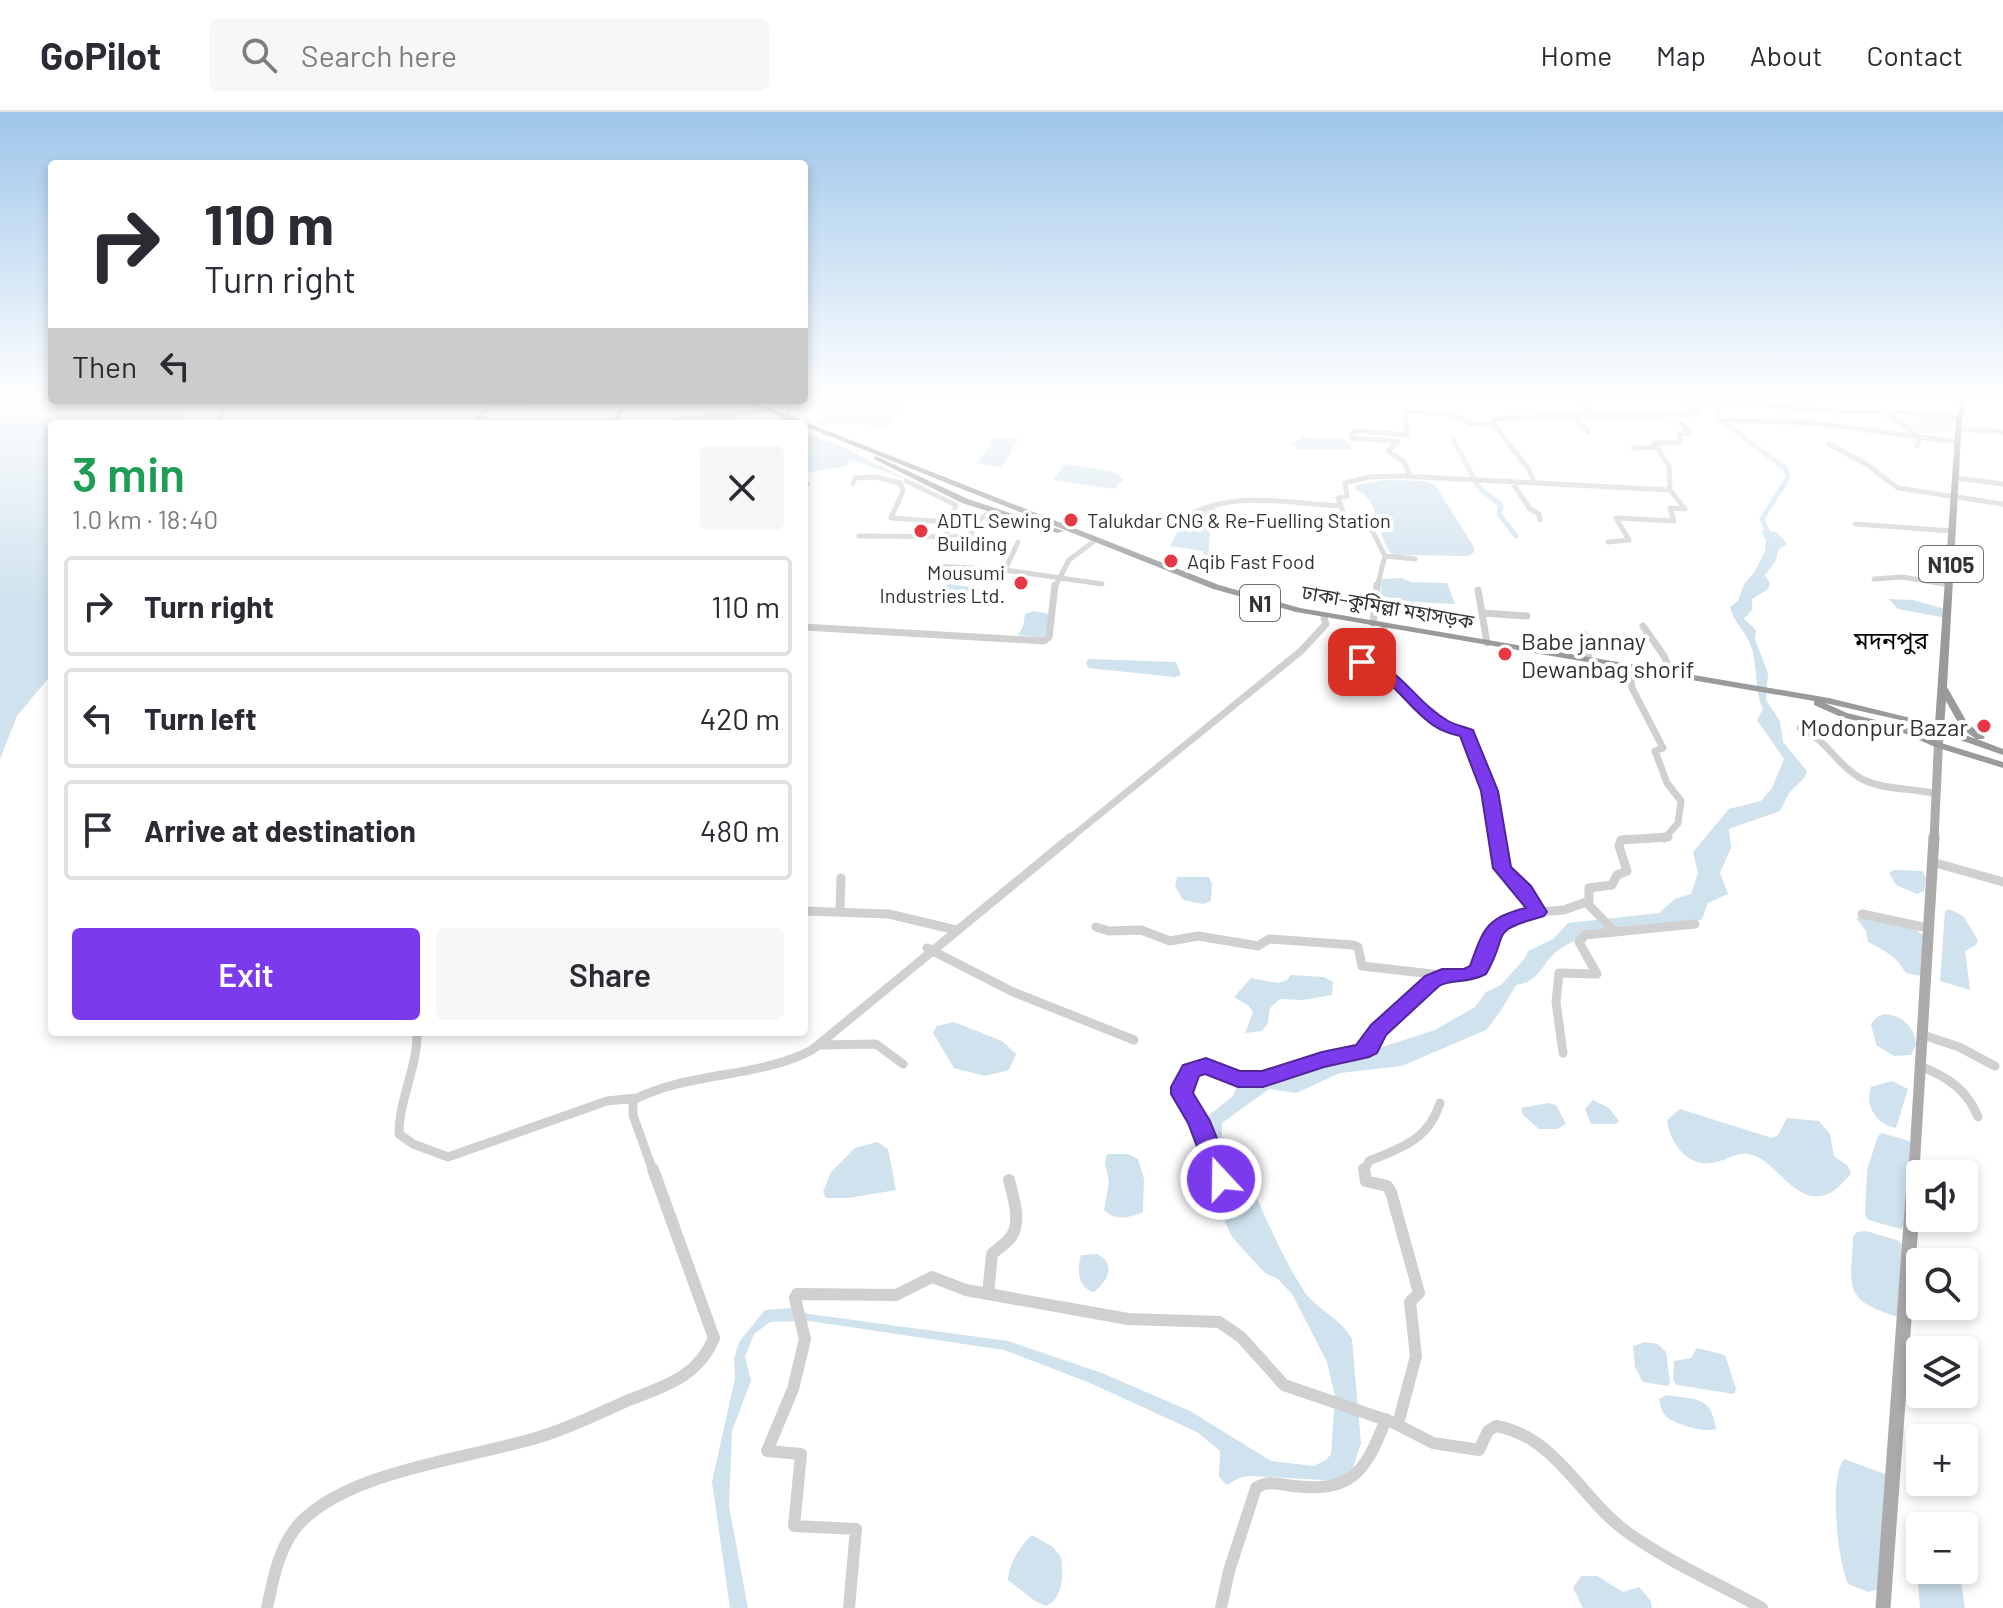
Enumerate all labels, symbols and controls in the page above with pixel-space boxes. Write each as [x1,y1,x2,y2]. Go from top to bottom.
search box [209,19,769,91]
text: GoPilot [40,32,161,78]
icon: search [237,33,281,77]
text: Search here [301,37,457,73]
text: Home [1541,38,1612,72]
text: Map [1656,38,1706,72]
text: About [1750,38,1822,72]
text: Contact [1866,38,1963,72]
text: 110 m [204,189,334,256]
icon: right [72,192,176,296]
text: Turn right [204,257,356,300]
icon: left [153,344,197,388]
text: Then [72,348,137,384]
text: 3 min [72,444,185,502]
button: close [700,446,784,530]
text: 1.0 km · 18:40 [72,503,218,534]
place label: ADTL Sewing Building [937,508,1051,555]
place label: Talukdar CNG & Re-Fuelling Station [1087,508,1391,532]
marker: Talukdar CNG & Re-Fuelling Station [1062,511,1080,529]
marker: ADTL Sewing Building [912,522,930,540]
road number: N105 [1919,546,1983,582]
place label: Aqib Fast Food [1187,549,1315,573]
marker: Aqib Fast Food [1162,552,1180,570]
place label: Mousumi Industries Ltd. [880,560,1005,607]
marker: Mousumi Industries Ltd. [1012,574,1030,592]
street label: ঢাকা–কুমিল্লা মহাসড়ক [1299,579,1477,634]
icon: right [76,584,120,628]
road number: N1 [1240,585,1280,621]
text: Turn right [144,588,274,624]
text: 110 m [711,588,780,624]
district label: মদনপুর [1853,625,1929,655]
place label: Babe jannay Dewanbag shorif [1521,626,1694,683]
pin [1328,628,1396,696]
icon: arrive [1340,640,1384,684]
marker: Babe jannay Dewanbag shorif [1496,645,1514,663]
icon: left [76,696,120,740]
text: Turn left [144,700,257,736]
text: 420 m [700,700,780,736]
place label: Modonpur Bazar [1800,712,1968,741]
marker: Modonpur Bazar [1975,717,1993,735]
icon: arrive [76,808,120,852]
text: Arrive at destination [144,812,416,848]
text: 480 m [700,812,780,848]
button: Exit [72,928,420,1020]
button: Share [436,928,784,1020]
position arrow [1179,1137,1263,1221]
map controls [1906,1160,1978,1584]
button: sound [1906,1160,1978,1232]
button: search [1906,1248,1978,1320]
button: layers [1906,1336,1978,1408]
button: + [1906,1424,1978,1496]
button: − [1906,1512,1978,1584]

